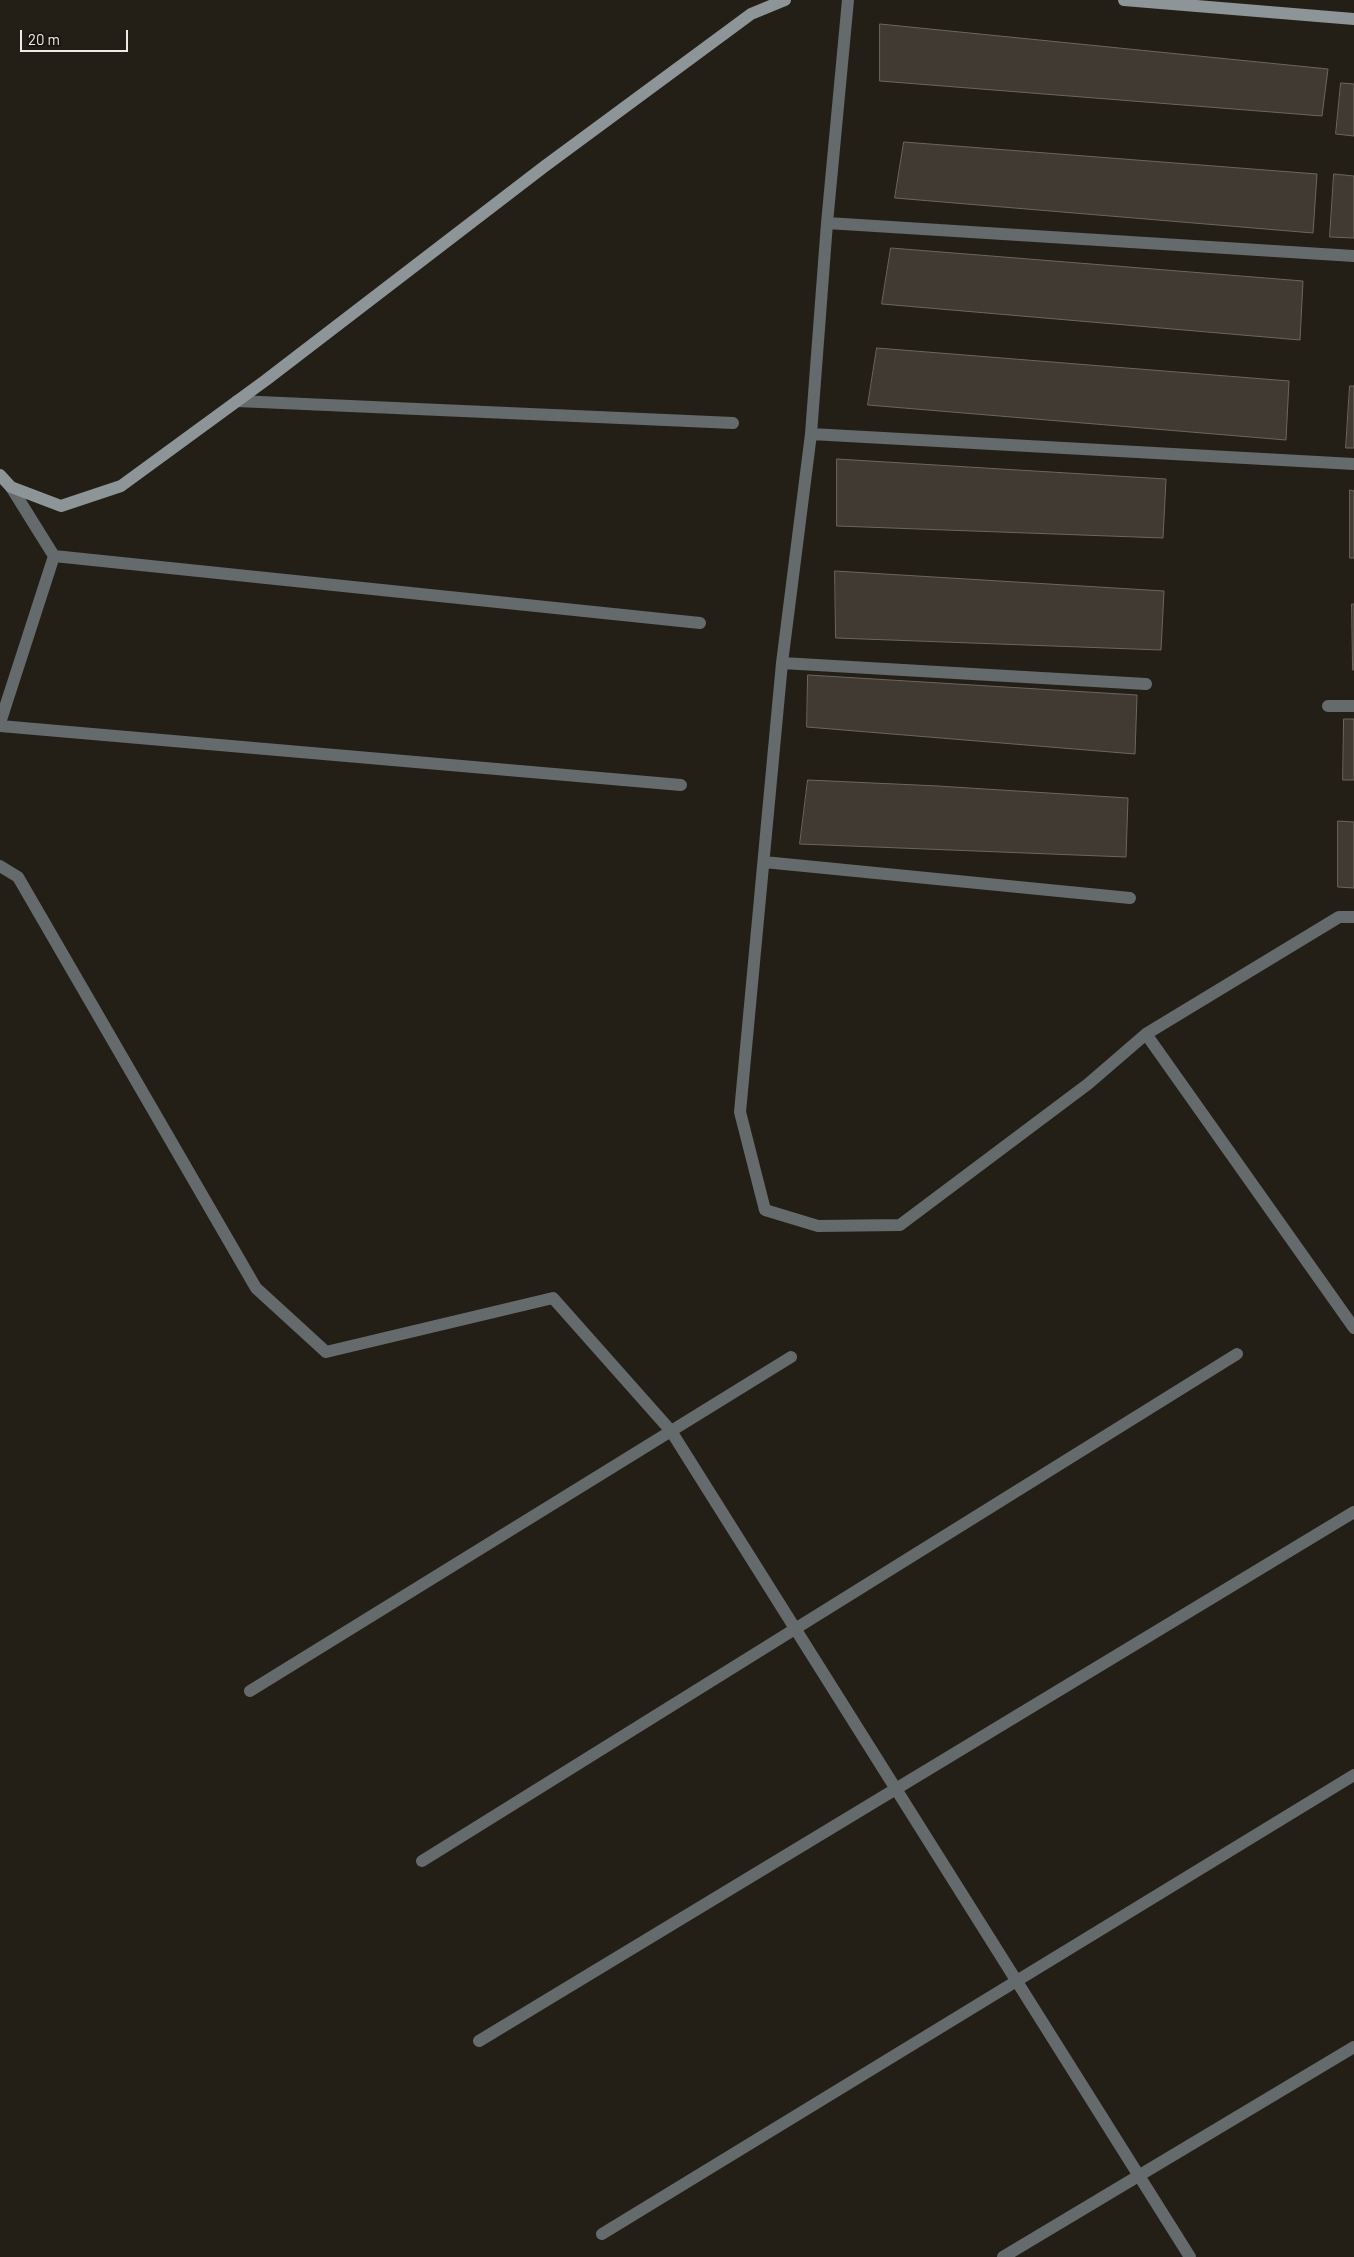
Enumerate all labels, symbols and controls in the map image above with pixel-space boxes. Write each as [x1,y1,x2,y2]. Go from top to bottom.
scale bar [22,20,130,52]
text: 20 m [28,30,60,48]

